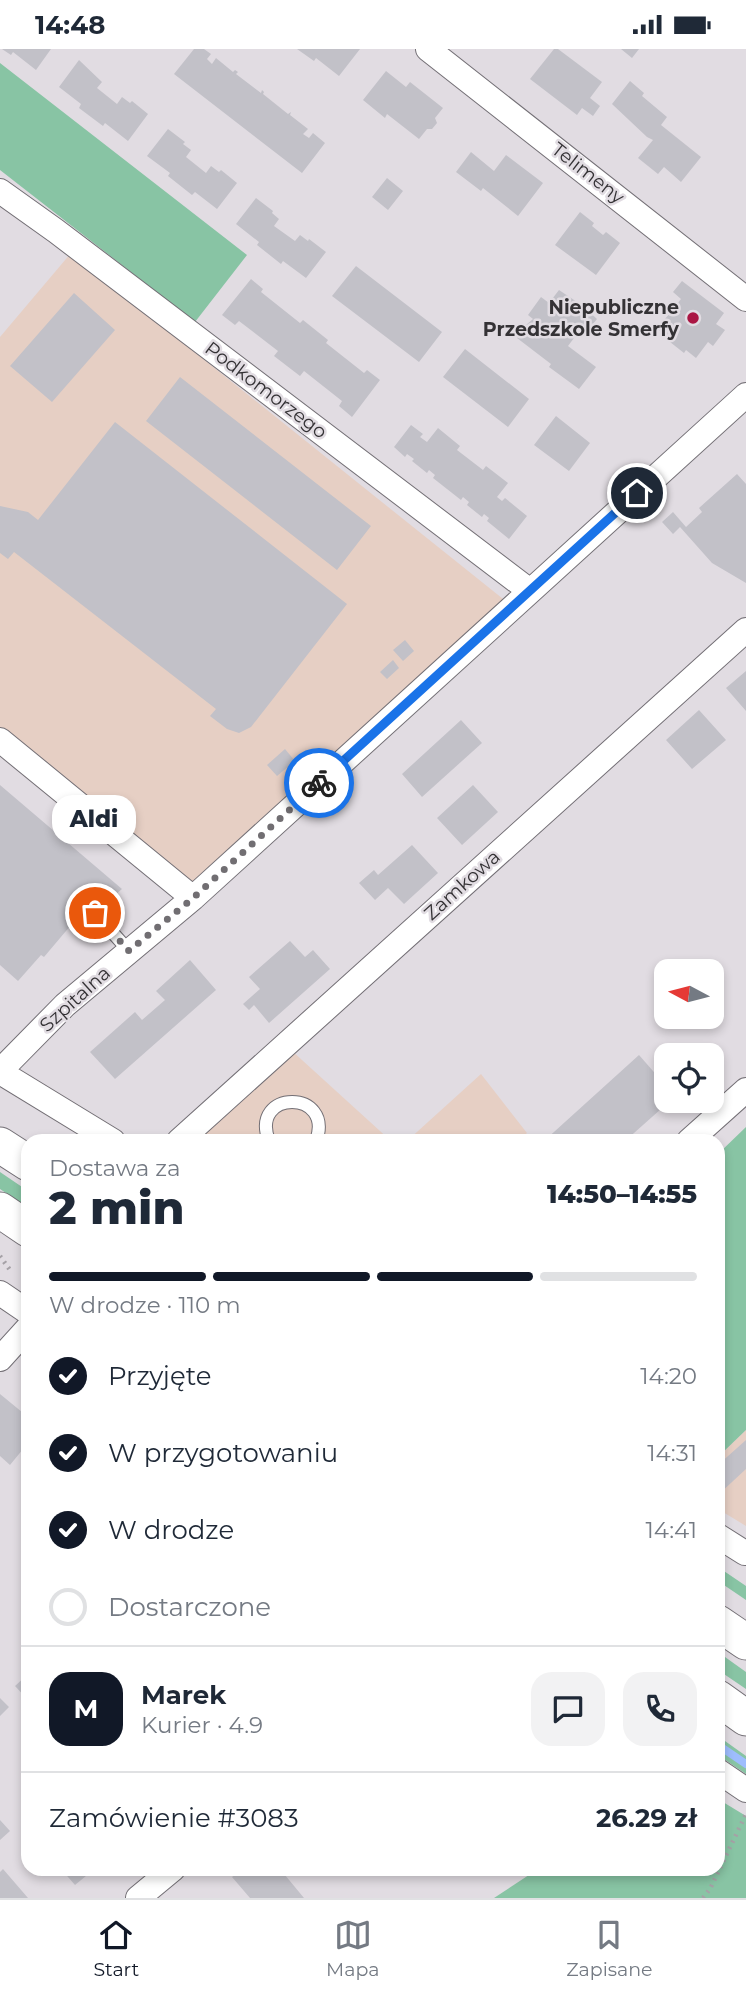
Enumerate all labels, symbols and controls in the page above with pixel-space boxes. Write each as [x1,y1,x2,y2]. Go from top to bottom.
text: 14:48 [35,9,105,41]
street label: Telimeny [547,137,629,209]
place label: Niepubliczne Przedszkole Smerfy [483,296,680,341]
marker: Niepubliczne Przedszkole Smerfy [685,310,701,326]
street label: Podkomorzego [200,337,332,443]
pin [607,463,667,523]
icon: home [618,474,656,512]
courier [284,748,354,818]
icon: bike [300,764,338,802]
callout: Aldi [53,794,137,843]
text: Aldi [70,805,118,833]
street label: Zamkowa [419,845,505,925]
pin [65,883,125,943]
icon: bag [76,894,114,932]
north arrow [654,959,724,1029]
map controls [654,959,724,1113]
street label: Szpitalna [35,961,115,1037]
button: locate [654,1043,724,1113]
text: Dostawa za [49,1154,181,1182]
text: 14:50–14:55 [547,1178,697,1210]
text: 2 min [49,1179,184,1236]
text: W drodze · 110 m [49,1291,241,1319]
icon: check [49,1357,87,1395]
text: Przyjęte [108,1360,211,1392]
text: 14:20 [640,1362,697,1390]
icon: check [49,1434,87,1472]
text: W przygotowaniu [108,1437,338,1469]
text: 14:31 [647,1439,697,1467]
icon: check [49,1511,87,1549]
text: W drodze [108,1514,234,1546]
text: 14:41 [646,1516,697,1544]
text: Dostarczone [108,1591,271,1623]
button: chat [531,1672,605,1746]
button: phone [623,1672,697,1746]
text: Marek [141,1679,226,1711]
text: M [74,1693,98,1725]
text: Kurier · 4.9 [141,1711,263,1739]
text: Zamówienie #3083 [49,1802,299,1834]
text: 26.29 zł [596,1802,697,1834]
tab: Start [93,1916,139,1981]
tab: Mapa [326,1916,379,1981]
tab: Zapisane [566,1916,653,1981]

